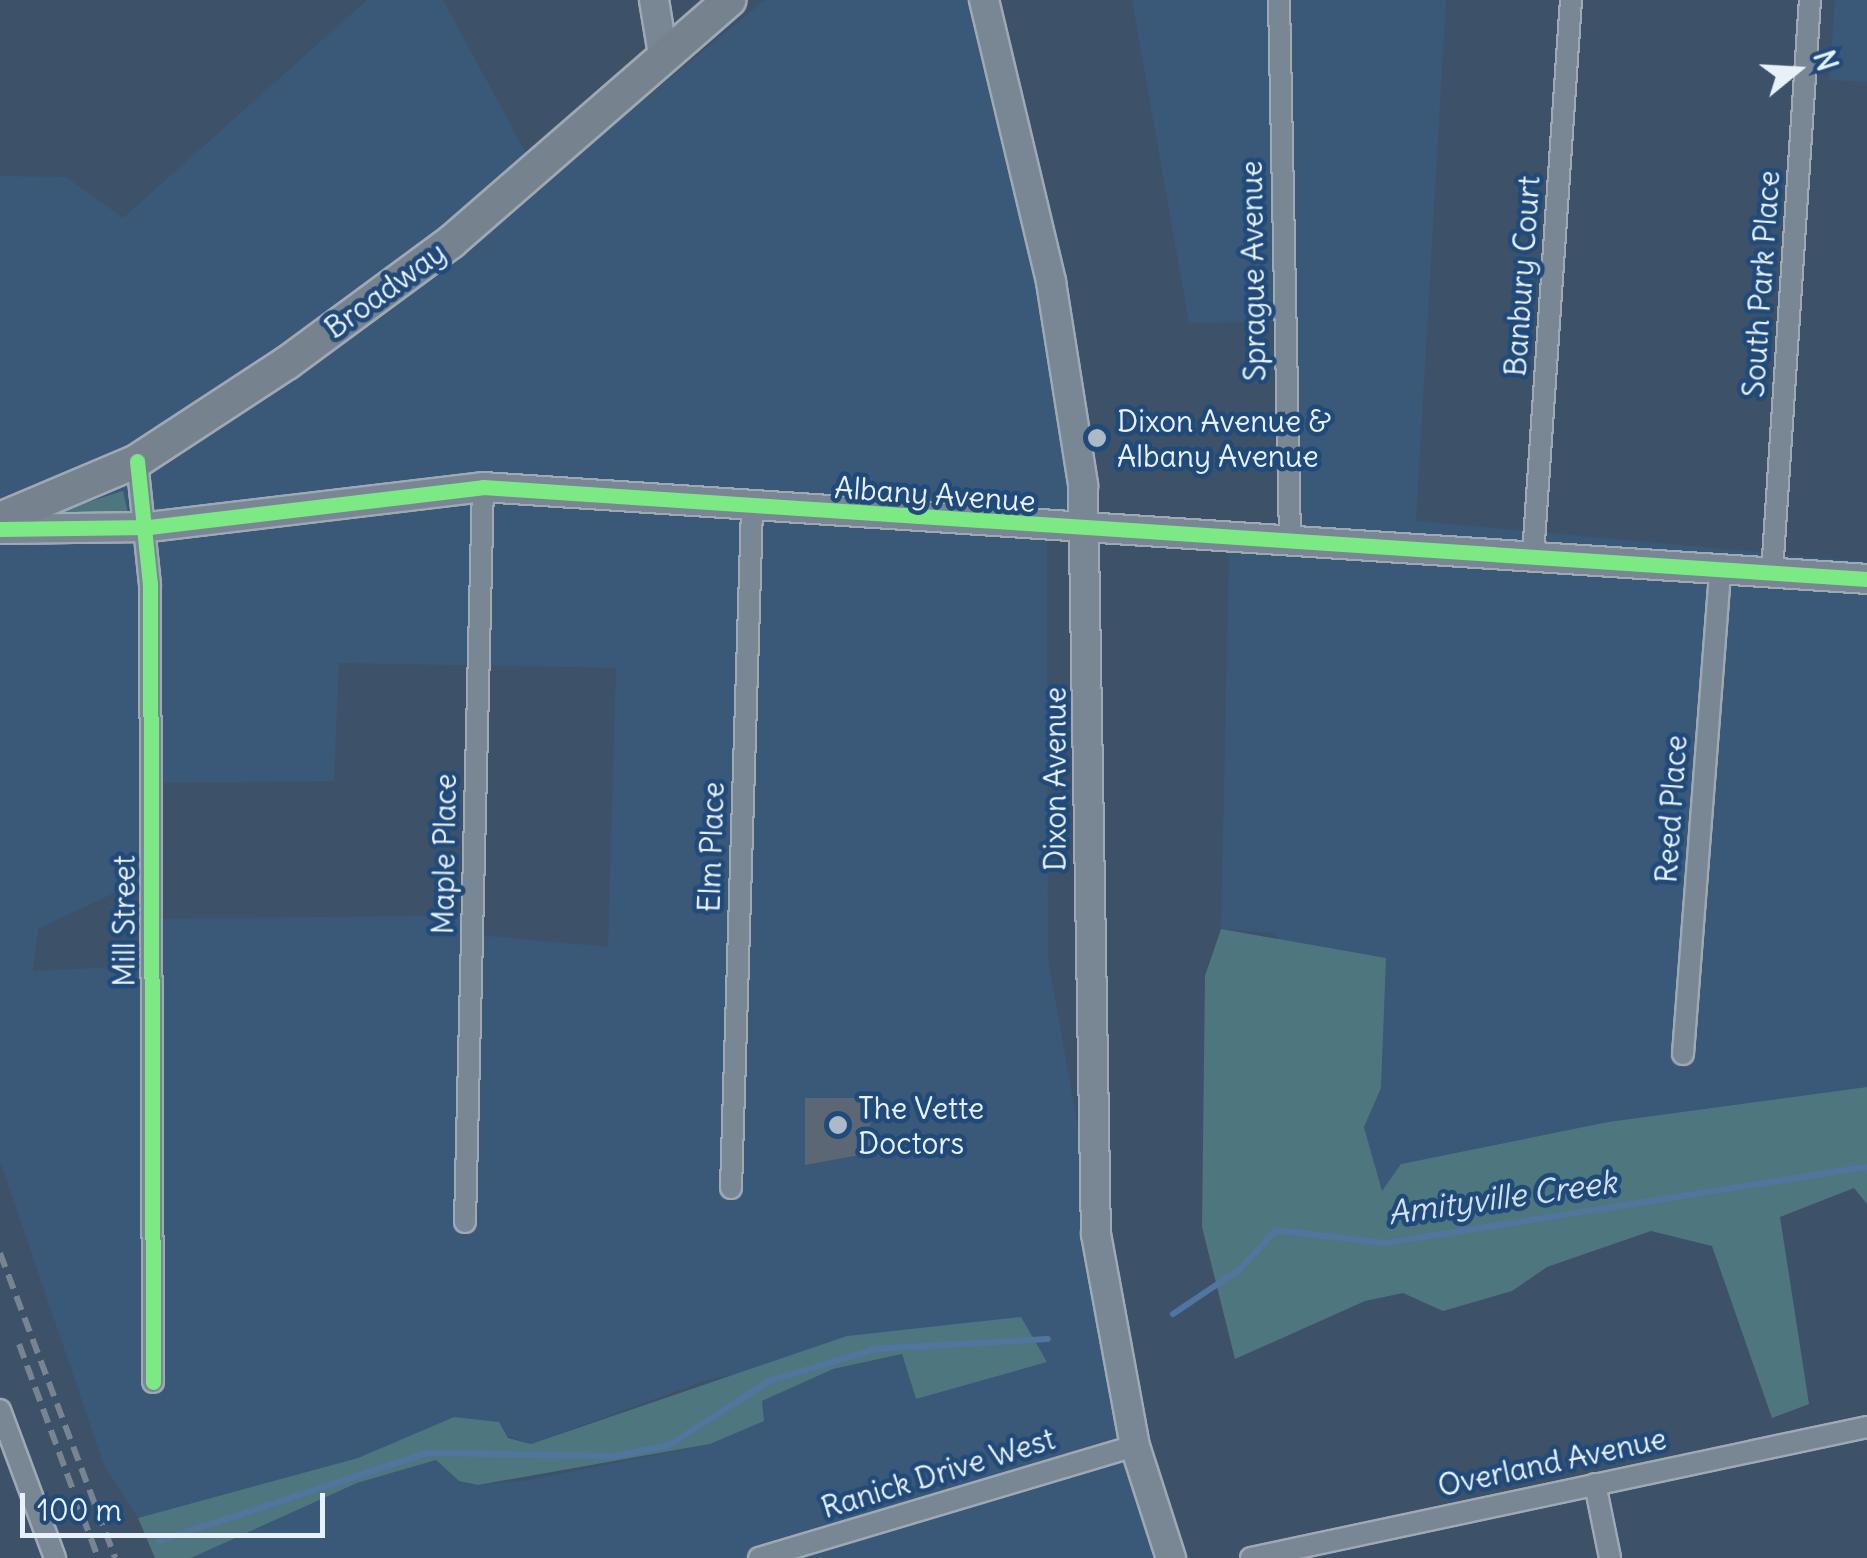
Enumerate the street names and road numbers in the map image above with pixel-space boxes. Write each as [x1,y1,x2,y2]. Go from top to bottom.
street label: Sprague Avenue [1233,160,1273,382]
street label: South Park Place [1735,169,1787,399]
street label: Banbury Court [1497,175,1547,377]
street label: Broadway [317,234,453,346]
street label: Albany Avenue [833,469,1037,519]
street label: Dixon Avenue [1037,687,1073,871]
street label: Reed Place [1648,734,1694,884]
street label: Maple Place [425,773,463,935]
street label: Elm Place [691,781,731,913]
street label: Mill Street [106,855,142,987]
street label: Ranick Drive West [817,1420,1059,1526]
street label: Overland Avenue [1434,1420,1670,1504]

